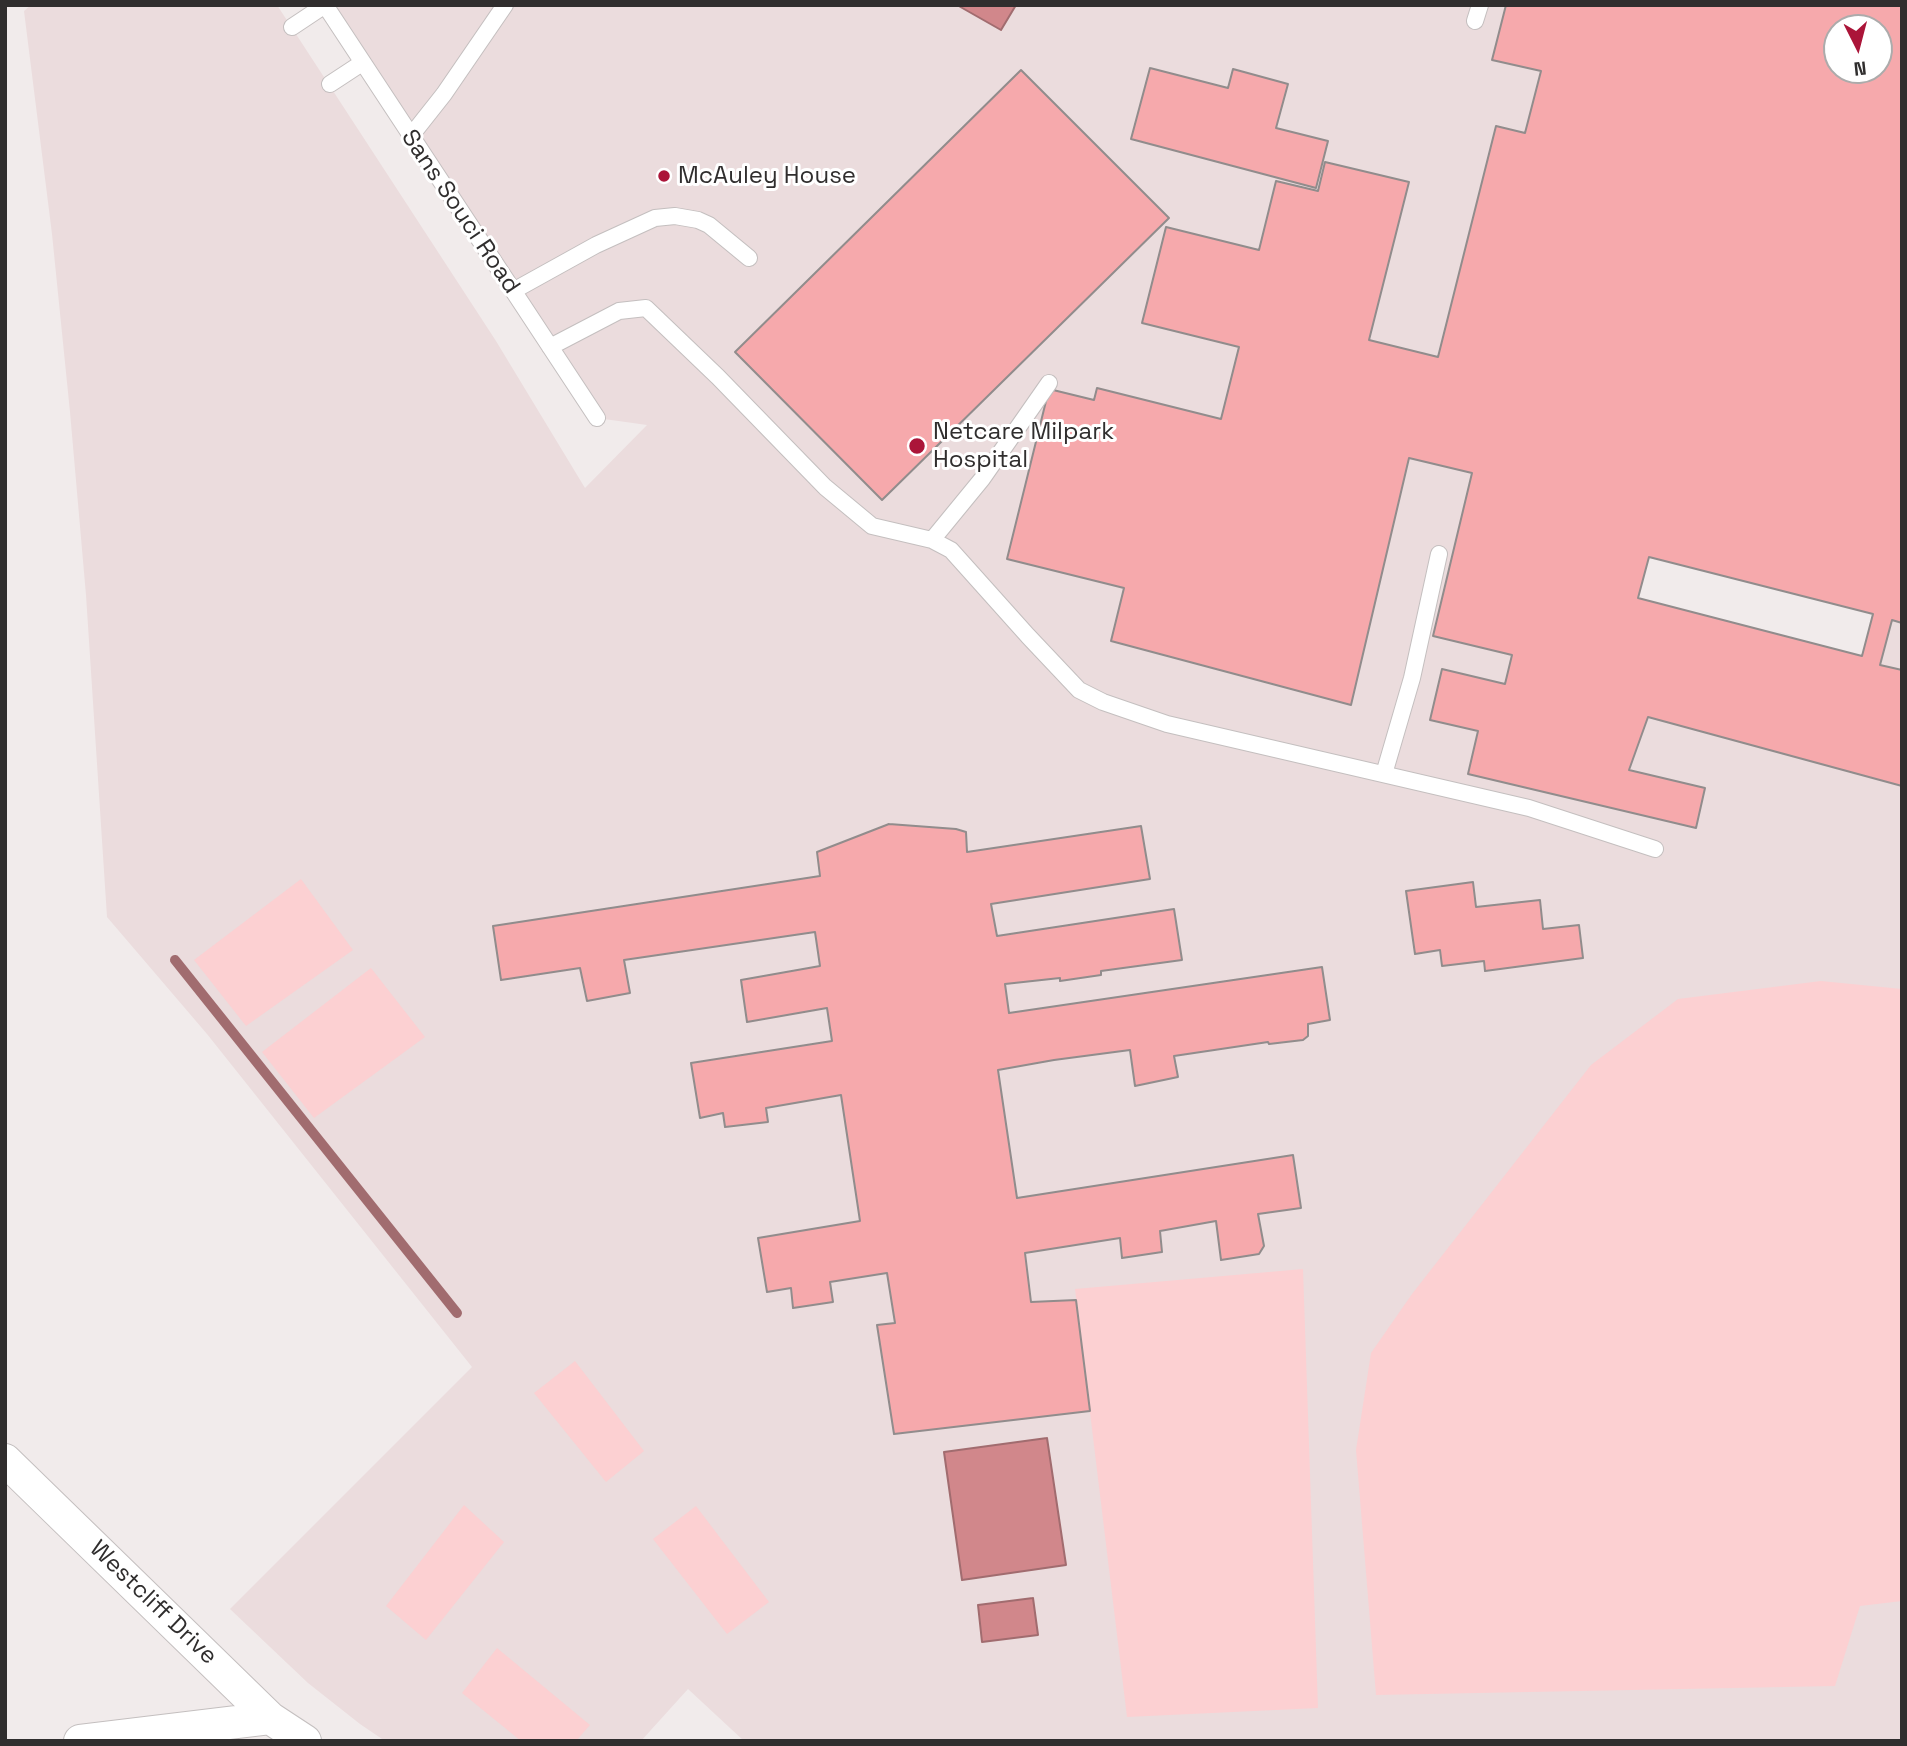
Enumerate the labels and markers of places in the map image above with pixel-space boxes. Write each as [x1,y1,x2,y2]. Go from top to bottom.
place label: McAuley House [678,162,856,190]
marker: McAuley House [656,168,672,184]
place label: Netcare Milpark Hospital [933,418,1114,474]
marker: Netcare Milpark Hospital [907,436,927,456]

